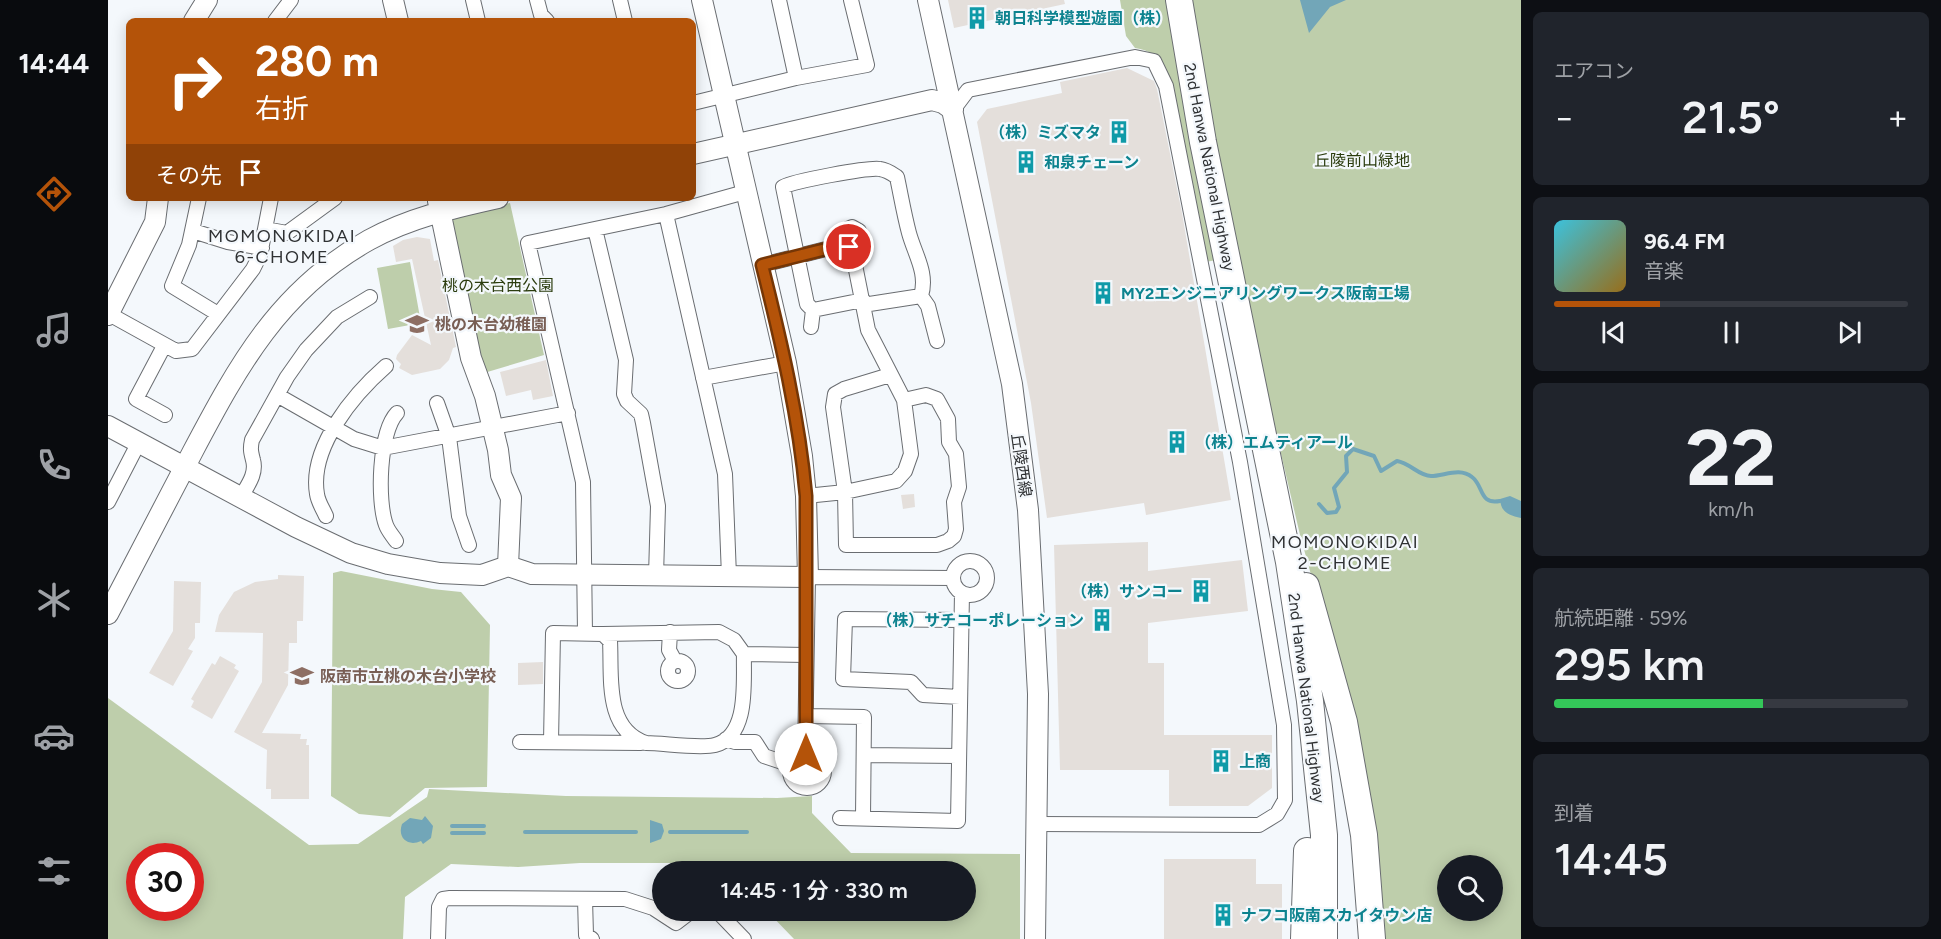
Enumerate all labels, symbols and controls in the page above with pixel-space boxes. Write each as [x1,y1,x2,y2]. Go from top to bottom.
building icon: 朝日科学模型遊園（株） [964,5,990,31]
place label: 朝日科学模型遊園（株） [995,9,1171,28]
text: 280 m [255,36,379,87]
icon: right [156,42,234,120]
text: 14:44 [19,47,89,80]
text: エアコン [1554,59,1634,83]
street label: 2nd Hanwa National Highway [1180,61,1239,273]
text: 21.5° [1682,90,1780,144]
text: 右折 [255,92,309,125]
text: − [1554,98,1575,137]
text: + [1887,98,1908,137]
building icon: （株）ミズマタ [1106,119,1132,145]
place label: （株）ミズマタ [989,123,1101,142]
building icon: 和泉チェーン [1013,149,1039,175]
park label: 丘陵前山緑地 [1314,151,1410,170]
place label: 和泉チェーン [1044,153,1139,172]
icon: arrive [234,156,267,189]
text: その先 [156,162,222,189]
icon: directions [33,173,75,215]
pin [823,221,874,272]
district label: MOMONOKIDAI 6-CHOME [208,225,356,268]
text: 96.4 FM [1644,228,1725,255]
icon: arrive [832,230,865,263]
text: 音楽 [1644,259,1684,283]
park label: 桃の木台西公園 [442,276,554,295]
building icon: MY2エンジニアリングワークス阪南工場 [1090,280,1116,306]
place label: MY2エンジニアリングワークス阪南工場 [1121,284,1410,303]
icon: music [33,309,75,351]
school or university icon: 桃の木台幼稚園 [404,311,430,337]
place label: 桃の木台幼稚園 [435,315,547,334]
icon: previous [1597,316,1630,349]
icon: pause [1715,316,1748,349]
icon: next [1833,316,1866,349]
text: 22 [1686,411,1776,505]
building icon: （株）エムティアール [1164,429,1190,455]
street label: 丘陵西線 [1008,432,1035,498]
place label: （株）エムティアール [1195,433,1353,452]
icon: phone [33,444,75,486]
text: km/h [1708,497,1754,521]
district label: MOMONOKIDAI 2-CHOME [1271,531,1419,574]
building icon: （株）サンコー [1188,578,1214,604]
icon: climate [33,579,75,621]
place label: （株）サンコー [1071,582,1183,601]
street label: 2nd Hanwa National Highway [1284,592,1329,805]
text: 航続距離 · 59% [1554,606,1688,630]
building icon: （株）サチコーポレーション [1089,607,1115,633]
place label: （株）サチコーポレーション [876,611,1084,630]
text: 295 km [1554,637,1705,691]
school or university icon: 阪南市立桃の木台小学校 [289,663,315,689]
place label: 阪南市立桃の木台小学校 [320,667,496,686]
icon: car [33,715,75,757]
position arrow [774,722,838,786]
building icon: 上商 [1208,748,1234,774]
place label: 上商 [1239,752,1271,771]
text: 到着 [1554,801,1594,825]
text: 14:45 [1554,832,1668,886]
speed limit sign: 30 [126,843,204,921]
icon: filters [33,850,75,892]
map controls [1437,855,1503,921]
button: search [1437,855,1503,921]
text: 14:45 · 1 分 · 330 m [720,877,908,904]
building icon: ナフコ阪南スカイタウン店 [1210,902,1236,928]
place label: ナフコ阪南スカイタウン店 [1241,906,1432,925]

